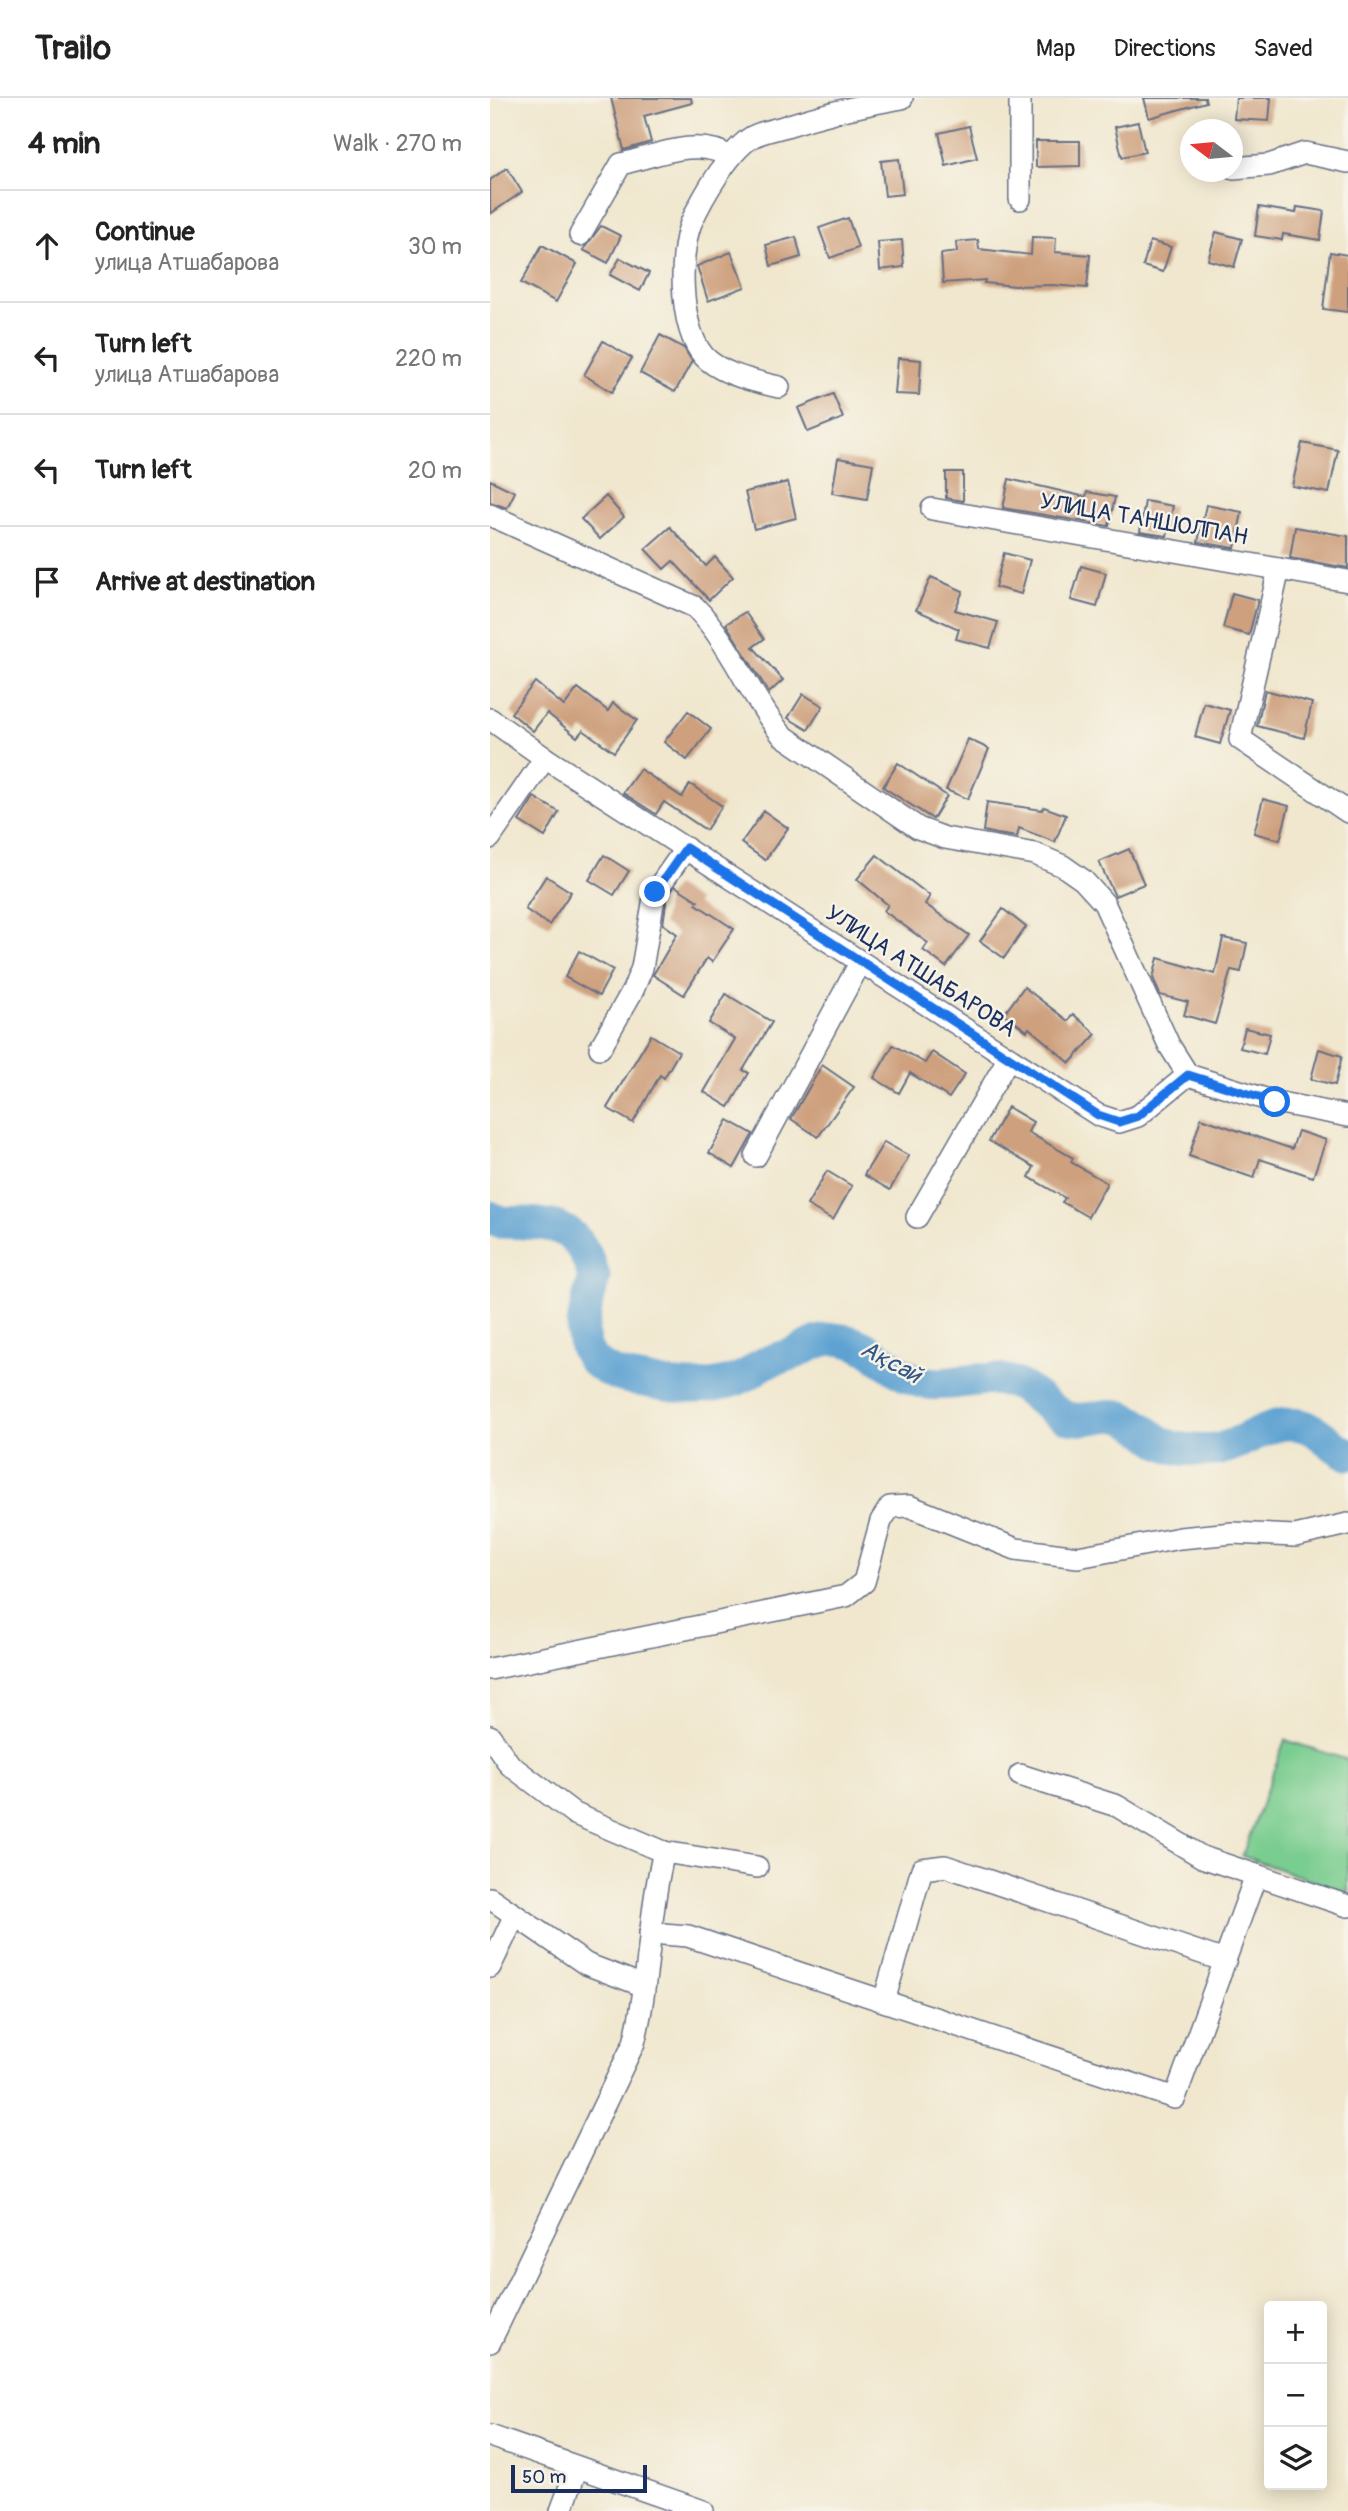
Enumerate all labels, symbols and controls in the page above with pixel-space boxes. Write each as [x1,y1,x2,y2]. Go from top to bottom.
text: Trailo [35,28,111,69]
text: Map [1036,34,1076,63]
text: Directions [1114,34,1215,63]
text: Saved [1253,34,1313,63]
north arrow [1180,119,1243,182]
text: 4 min [28,125,101,162]
text: Walk · 270 m [333,129,462,158]
text: Continue [95,216,195,248]
icon: ahead [28,227,66,265]
text: 30 m [408,232,462,261]
text: улица Атшабарова [95,248,279,277]
text: Turn left [95,328,191,360]
icon: left [28,339,66,377]
text: 220 m [395,344,462,373]
text: улица Атшабарова [95,360,279,389]
icon: left [28,451,66,489]
text: Turn left [95,454,191,486]
text: 20 m [408,456,462,485]
street label: УЛИЦА ТАНШОЛПАН [1038,486,1250,552]
icon: arrive [28,563,66,601]
text: Arrive at destination [95,566,315,598]
route end [639,876,670,907]
street label: УЛИЦА АТШАБАРОВА [820,898,1022,1044]
route start [1259,1086,1290,1117]
water label: Ақсай [856,1334,928,1391]
map controls [1264,2301,1327,2490]
button: + [1264,2301,1327,2364]
button: − [1264,2364,1327,2427]
button: layers [1264,2427,1327,2490]
scale bar [511,2462,648,2494]
text: 50 m [522,2465,566,2489]

